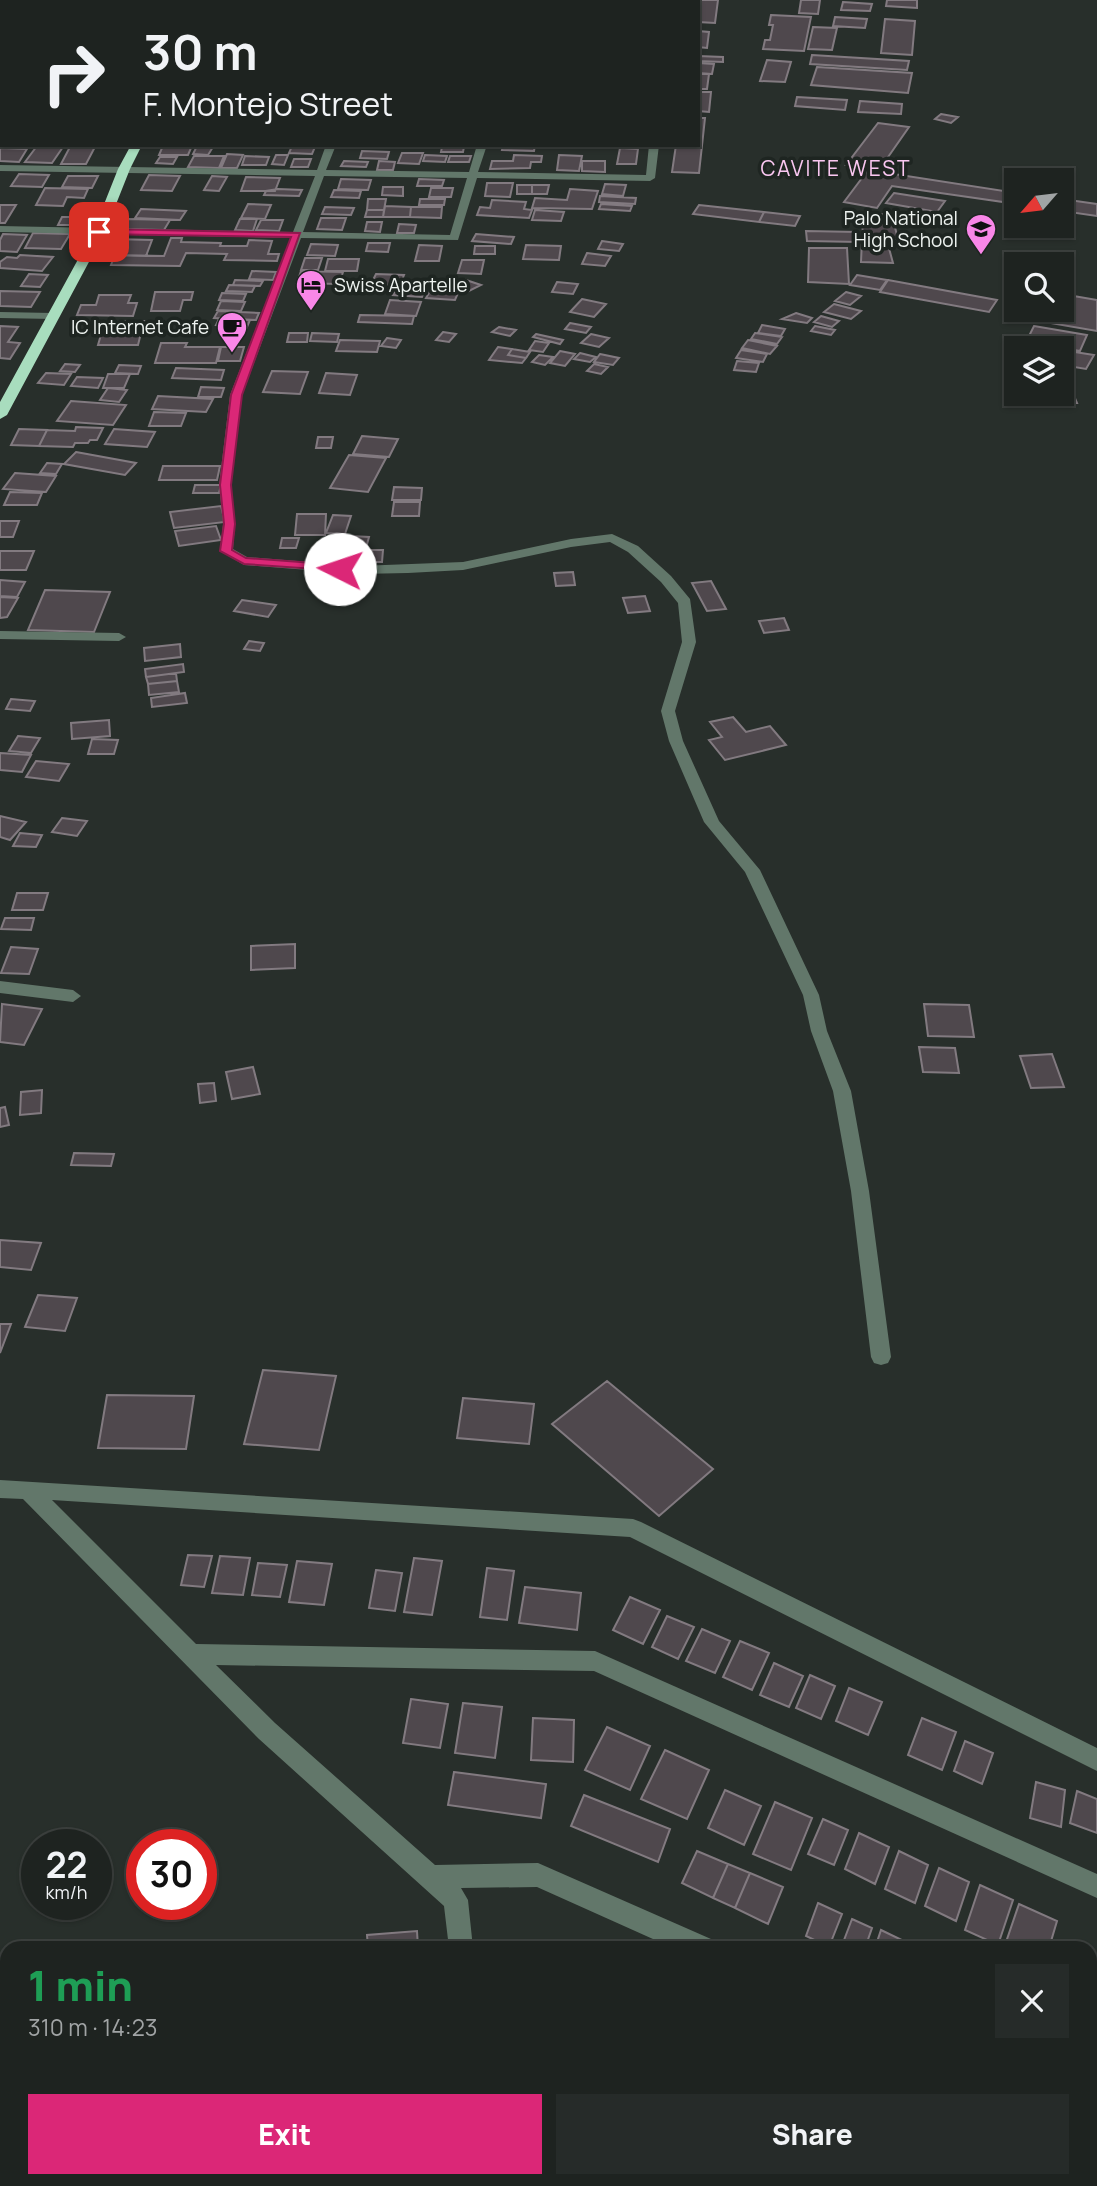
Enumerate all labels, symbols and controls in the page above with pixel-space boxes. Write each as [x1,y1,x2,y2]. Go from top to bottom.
text: 30 m [143,18,258,85]
icon: right [28,28,119,119]
text: F. Montejo Street [143,82,393,126]
district label: CAVITE WEST [760,154,912,182]
north arrow [1004,168,1074,238]
map controls [1004,168,1074,406]
pin [69,202,129,262]
place label: Palo National High School [844,205,958,253]
school or university icon: Palo National High School [964,212,998,256]
icon: arrive [80,213,118,251]
button: search [1004,252,1074,322]
hotel icon: Swiss Apartelle [294,268,328,312]
place label: Swiss Apartelle [334,272,468,298]
cafe icon: IC Internet Cafe [215,310,249,354]
place label: IC Internet Cafe [71,314,209,340]
button: layers [1004,336,1074,406]
position arrow [303,532,377,606]
speed limit sign: 30 [126,1829,217,1920]
text: 22 [46,1841,87,1889]
text: km/h [46,1880,87,1904]
text: 1 min [28,1956,133,2014]
button: close [995,1964,1069,2038]
text: 310 m · 14:23 [28,2011,157,2043]
button: Exit [28,2094,542,2174]
button: Share [556,2094,1069,2174]

